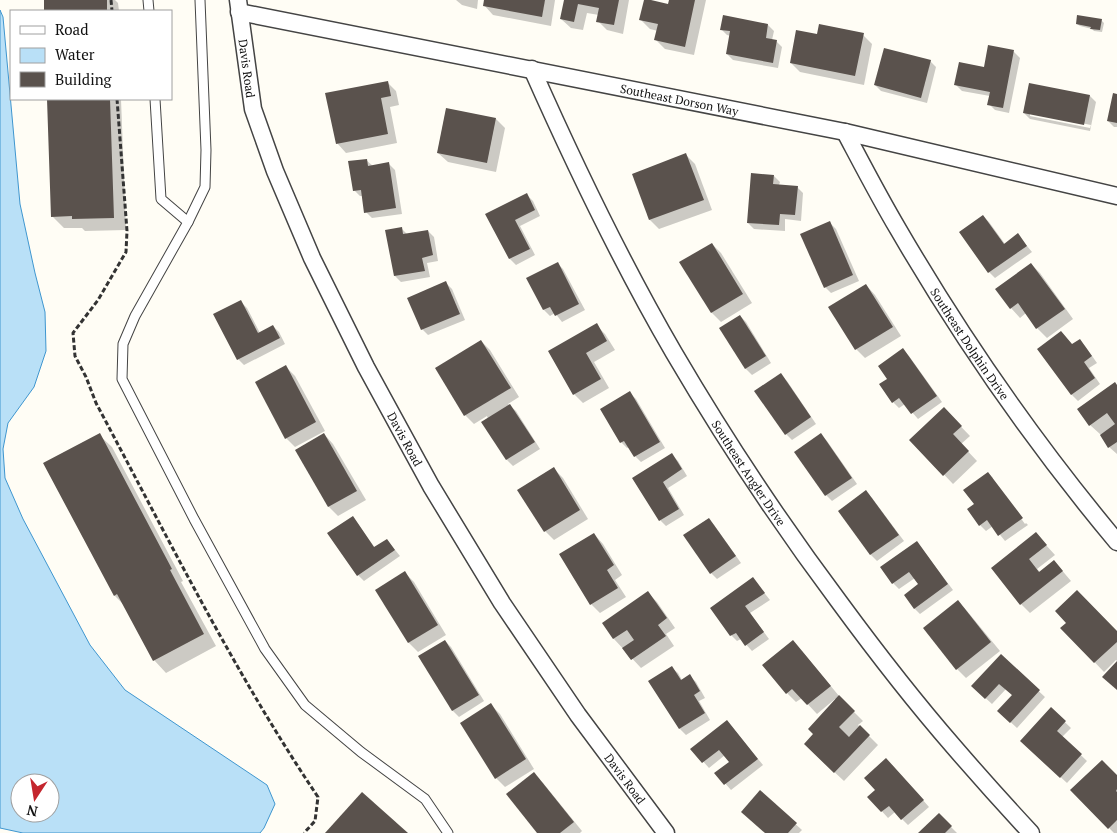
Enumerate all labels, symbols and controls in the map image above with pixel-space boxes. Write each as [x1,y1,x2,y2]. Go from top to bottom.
legend [10,10,172,100]
text: Road [55,19,88,39]
street label: Davis Road [236,38,259,99]
text: Water [55,44,95,64]
text: Building [55,69,113,89]
street label: Southeast Dorson Way [619,80,741,118]
street label: Southeast Dolphin Drive [928,285,1013,402]
street label: Davis Road [385,409,426,469]
street label: Southeast Angler Drive [709,417,789,528]
street label: Davis Road [602,750,649,807]
north arrow [10,773,60,823]
text: N [25,801,39,822]

